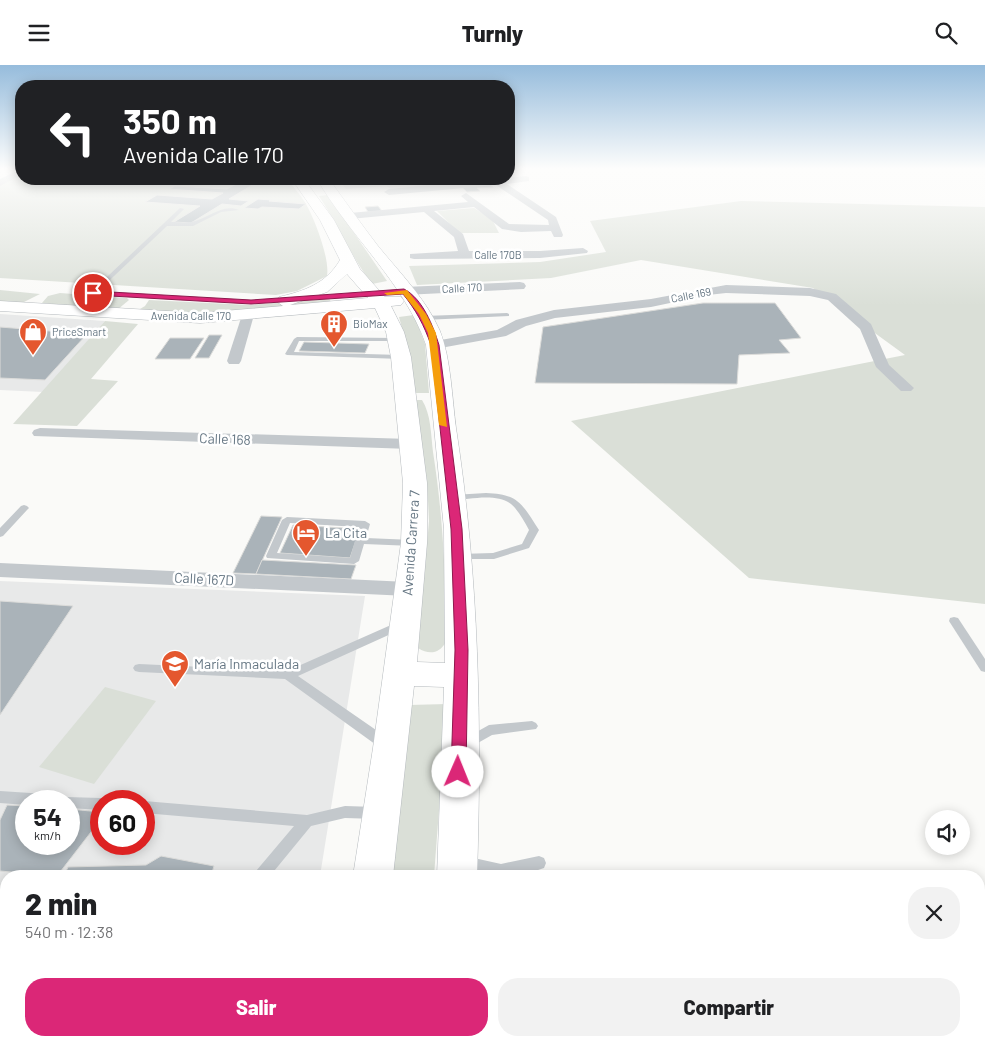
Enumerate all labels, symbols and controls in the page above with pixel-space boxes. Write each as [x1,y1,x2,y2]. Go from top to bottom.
icon: menu [25,19,53,47]
icon: search [932,19,960,47]
text: Turnly [462,20,523,46]
text: 350 m [123,99,217,141]
icon: left [40,100,105,165]
text: Avenida Calle 170 [123,141,284,167]
street label: Calle 170B [474,248,522,261]
pin [72,272,114,314]
icon: arrive [79,279,107,307]
street label: Calle 170 [441,280,483,295]
street label: Calle 169 [670,284,712,305]
street label: Avenida Calle 170 [151,309,231,322]
building icon: BioMax [319,309,349,348]
shop icon: PriceSmart [18,317,48,356]
place label: BioMax [353,317,387,330]
place label: PriceSmart [52,325,106,338]
street label: Calle 168 [199,429,251,448]
street label: Avenida Carrera 7 [398,489,423,596]
hotel icon: La Cita [291,518,321,557]
place label: La Cita [325,524,367,541]
street label: Calle 167D [174,568,234,589]
school or university icon: María Inmaculada [160,649,190,688]
place label: María Inmaculada [194,655,299,672]
position arrow [431,745,483,797]
speed limit sign: 60 [90,790,155,855]
text: 54 [33,801,62,831]
map controls [925,810,970,855]
button: sound [925,810,970,855]
text: km/h [34,828,61,842]
text: 2 min [25,885,97,921]
button: close [908,887,960,939]
text: 540 m · 12:38 [25,922,113,941]
button: Salir [25,978,488,1036]
button: Compartir [498,978,960,1036]

